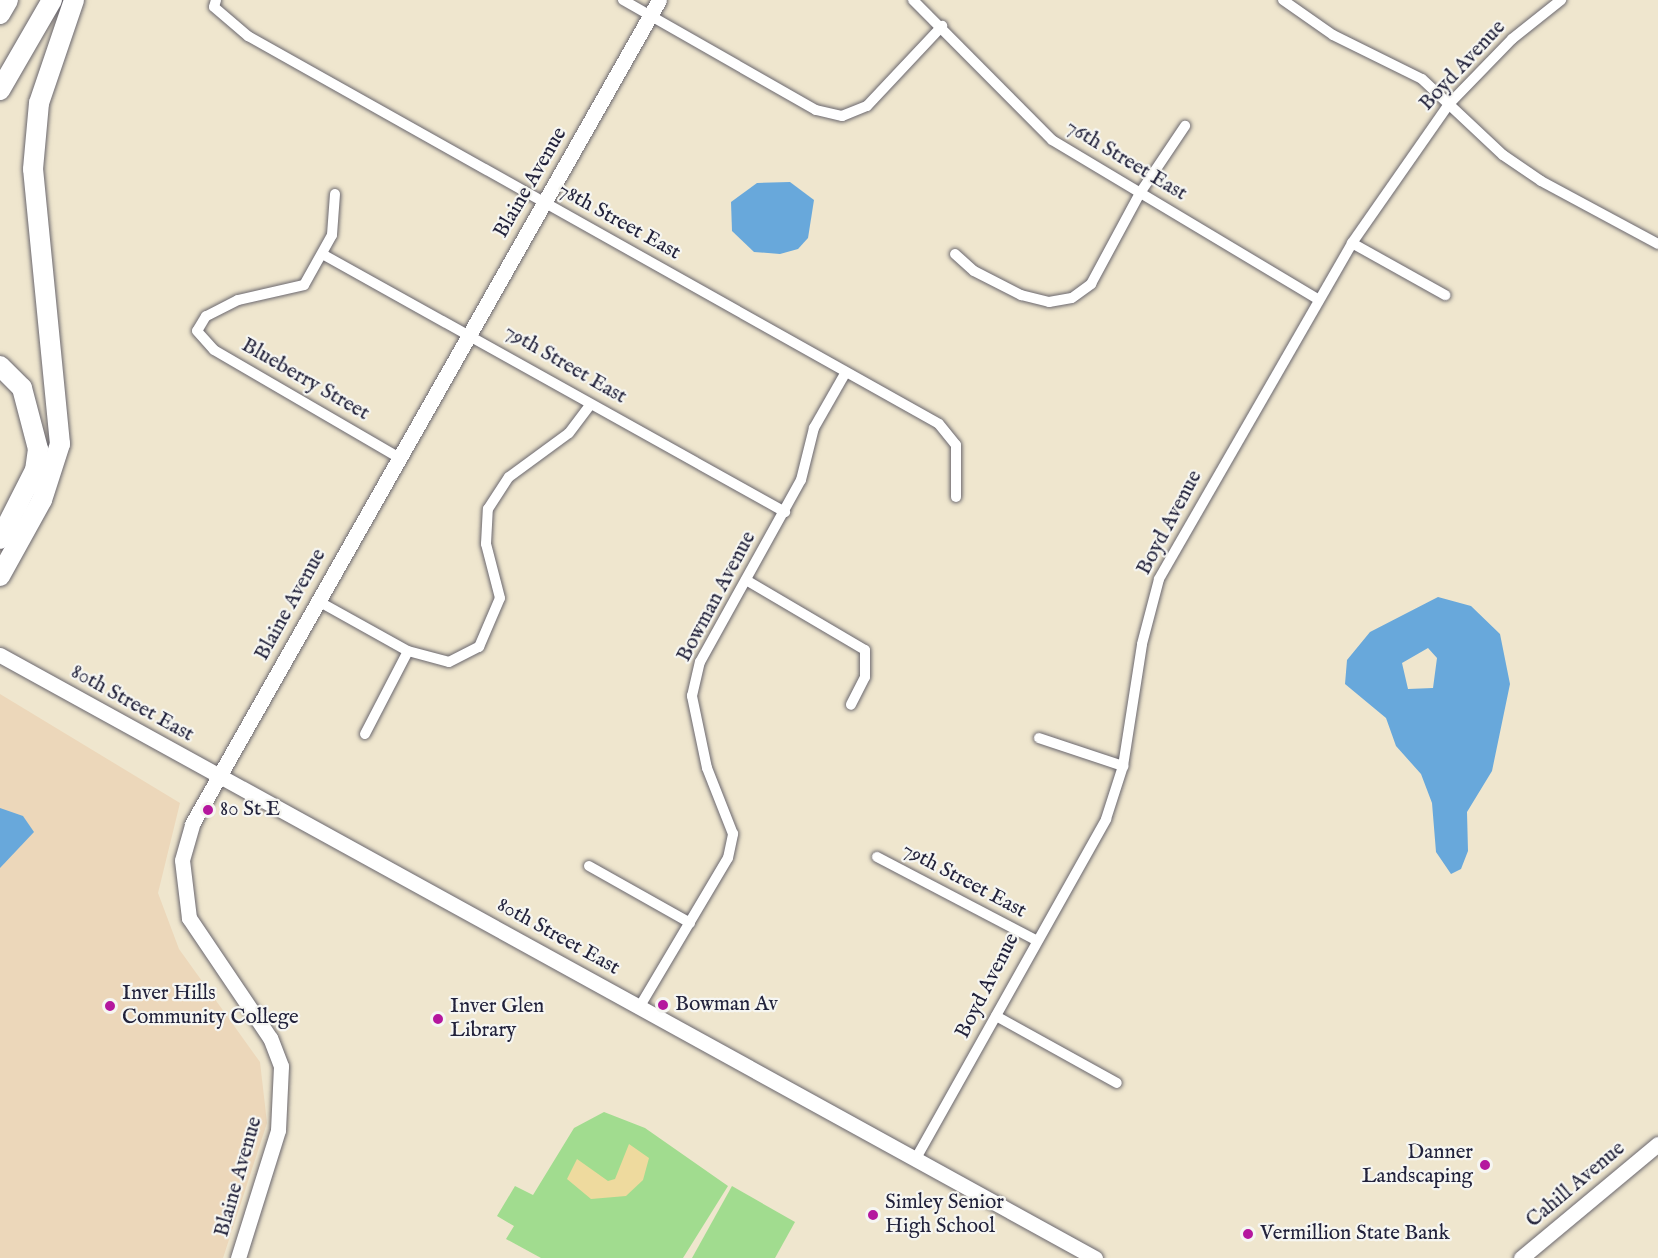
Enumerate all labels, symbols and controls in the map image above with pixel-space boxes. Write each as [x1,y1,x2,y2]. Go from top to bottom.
street label: Boyd Avenue [1415,15,1511,117]
street label: 76th Street East [1061,115,1191,207]
street label: Blaine Avenue [489,123,573,243]
street label: 78th Street East [553,178,685,266]
street label: 79th Street East [499,320,631,410]
street label: Blueberry Street [237,333,373,427]
street label: Boyd Avenue [1132,466,1208,580]
street label: Bowman Avenue [672,528,762,666]
street label: Blaine Avenue [250,545,332,665]
street label: 80th Street East [66,660,198,748]
place label: 80 St E [220,797,280,823]
marker: 80 St E [201,803,215,817]
street label: 79th Street East [898,838,1030,924]
street label: 80th Street East [492,893,624,981]
street label: Boyd Avenue [951,929,1025,1043]
place label: Inver Hills Community College [122,981,299,1031]
place label: Bowman Av [675,992,778,1018]
place label: Inver Glen Library [450,994,544,1044]
marker: Bowman Av [656,998,670,1012]
marker: Inver Hills Community College [103,999,117,1013]
marker: Inver Glen Library [431,1012,445,1026]
street label: Blaine Avenue [210,1114,268,1240]
street label: Cahill Avenue [1522,1136,1630,1234]
place label: Danner Landscaping [1362,1140,1473,1190]
marker: Danner Landscaping [1478,1158,1492,1172]
place label: Simley Senior High School [885,1190,1004,1240]
marker: Simley Senior High School [866,1208,880,1222]
place label: Vermillion State Bank [1260,1221,1450,1247]
marker: Vermillion State Bank [1241,1227,1255,1241]

